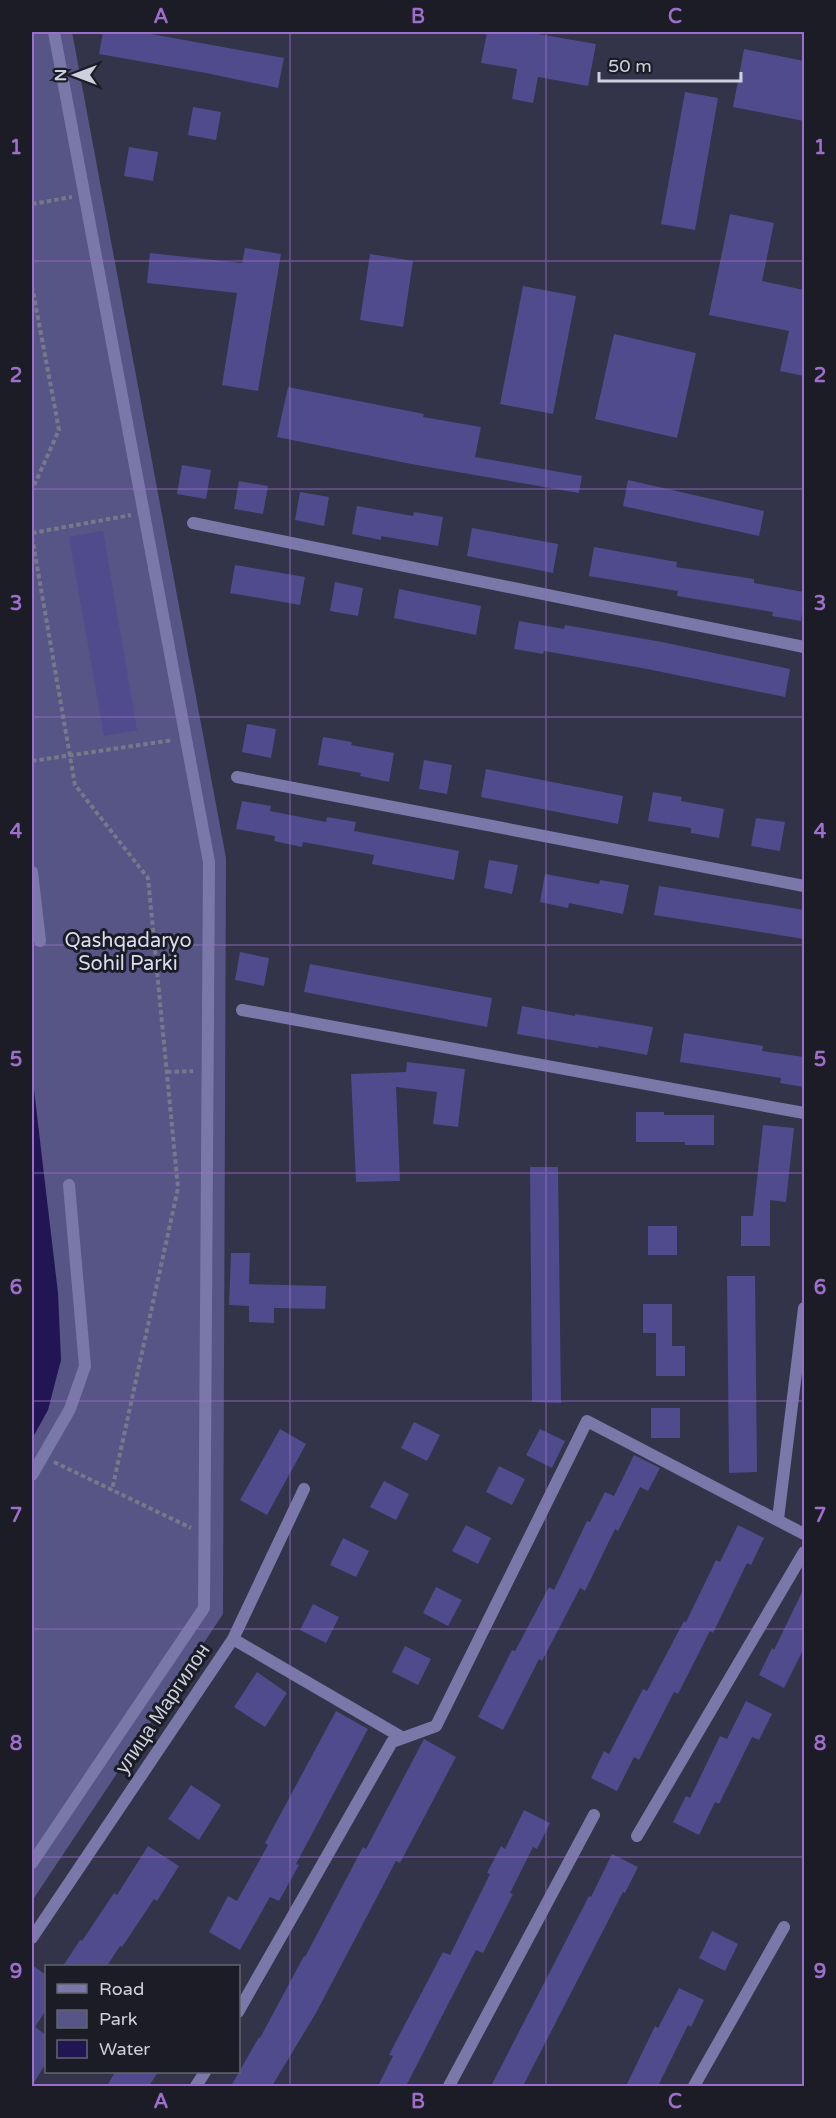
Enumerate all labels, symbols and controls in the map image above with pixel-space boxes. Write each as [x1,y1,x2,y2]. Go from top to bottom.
text: A [154,5,169,29]
text: B [411,5,425,29]
text: C [668,5,682,29]
north arrow [45,45,105,105]
scale bar [599,45,742,83]
text: 50 m [608,55,652,77]
text: N [51,69,71,81]
text: 1 [10,136,22,160]
text: 1 [814,136,826,160]
text: 2 [10,364,22,388]
text: 2 [814,364,826,388]
text: 3 [10,592,22,616]
text: 3 [814,592,826,616]
text: 4 [10,820,23,844]
text: 4 [814,820,827,844]
park label: Qashqadaryo Sohil Parki [64,929,192,976]
text: 5 [10,1048,22,1072]
text: 5 [814,1048,826,1072]
text: 6 [10,1276,22,1300]
text: 6 [814,1276,826,1300]
text: 7 [10,1504,22,1528]
text: 7 [814,1504,826,1528]
street label: улица Маргилон [111,1639,215,1779]
text: 8 [10,1732,22,1756]
text: 8 [814,1732,826,1756]
text: 9 [10,1960,22,1984]
text: 9 [814,1960,826,1984]
legend [45,1965,240,2073]
text: Road [99,1978,144,2000]
text: Park [99,2008,138,2030]
text: Water [99,2038,150,2060]
text: A [154,2090,169,2114]
text: B [411,2090,425,2114]
text: C [668,2090,682,2114]

